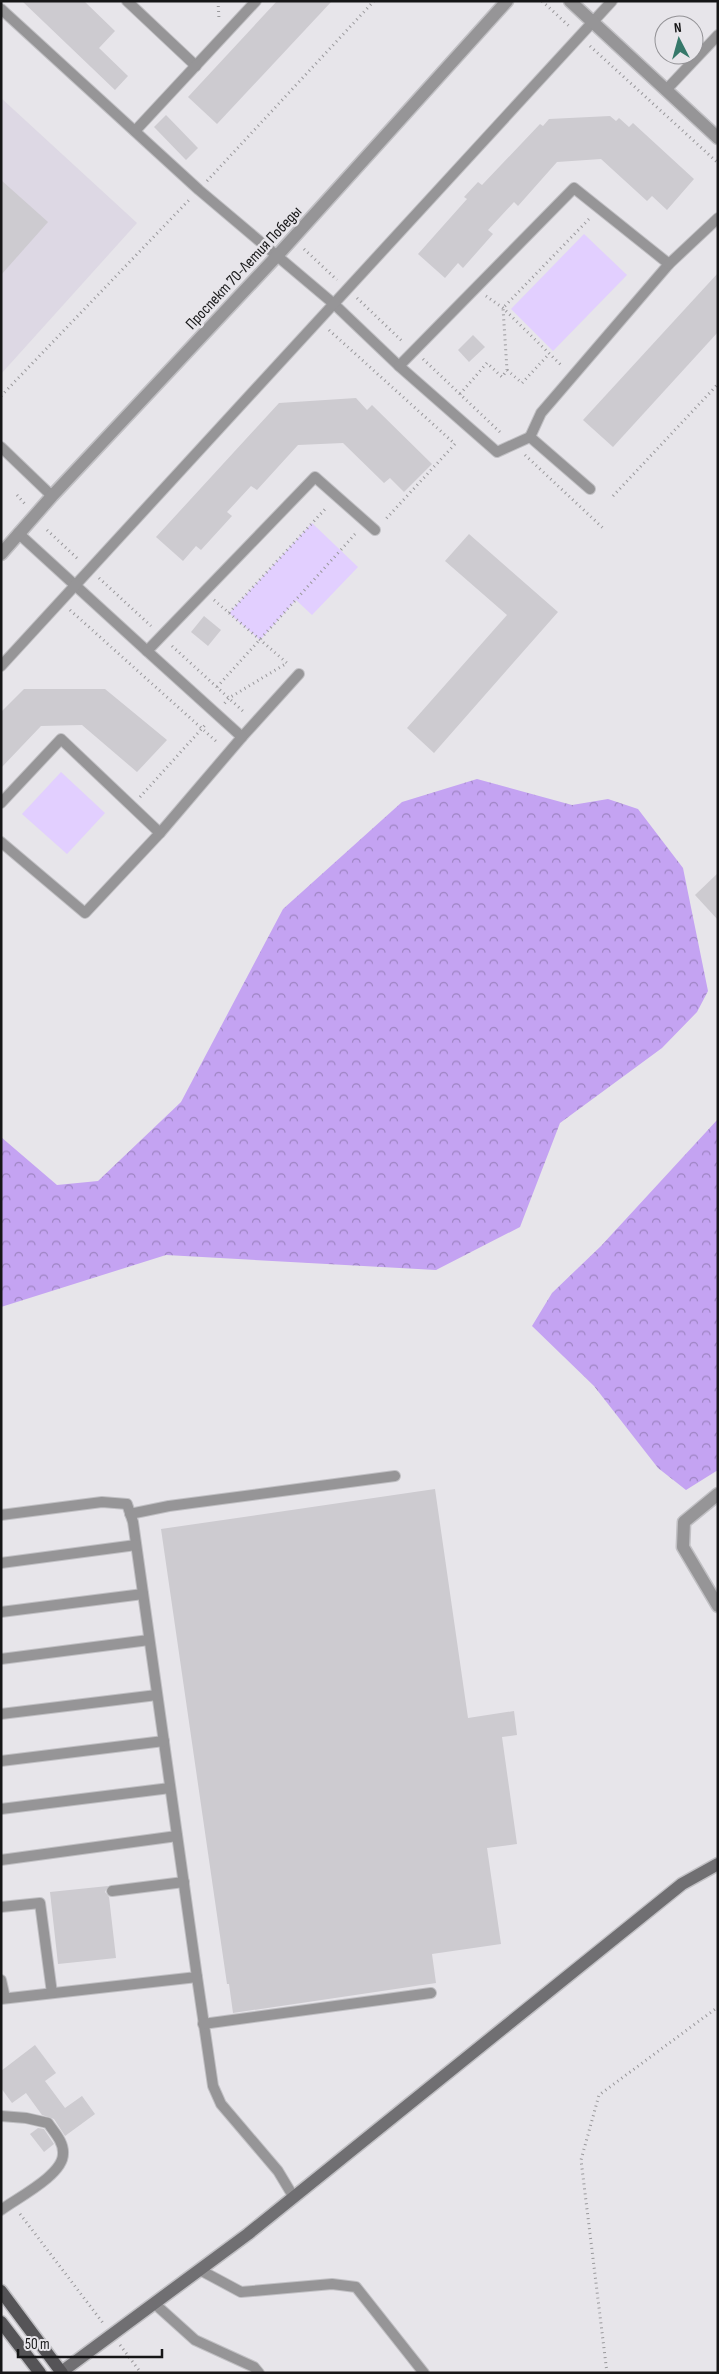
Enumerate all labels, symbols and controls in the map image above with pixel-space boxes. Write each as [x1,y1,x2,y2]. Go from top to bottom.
north arrow [654,15,704,65]
text: N [673,19,682,36]
street label: Проспект 70-Летия Победы [182,202,306,334]
scale bar [18,2326,161,2358]
text: 50 m [25,2335,50,2354]

